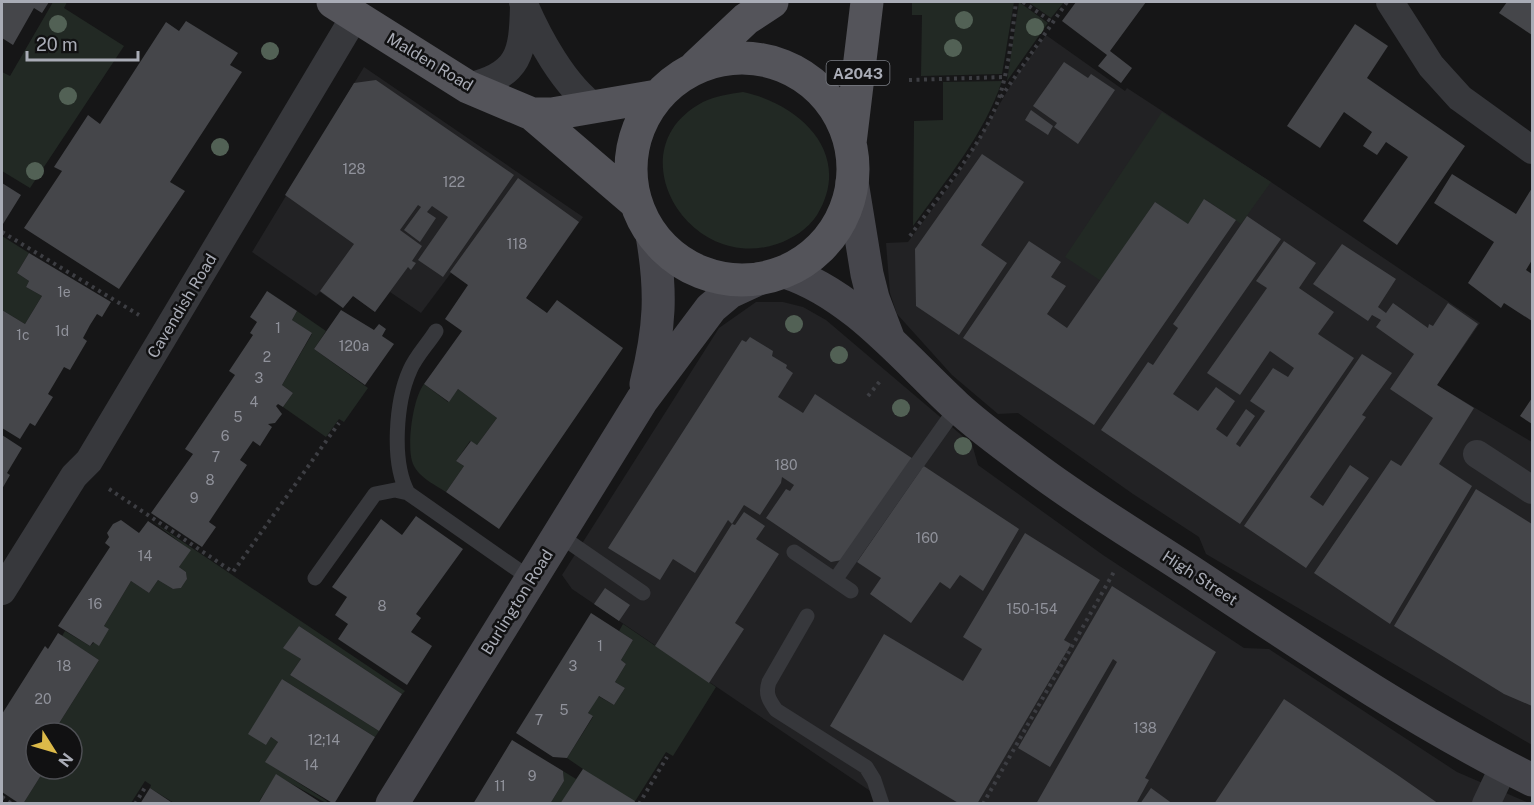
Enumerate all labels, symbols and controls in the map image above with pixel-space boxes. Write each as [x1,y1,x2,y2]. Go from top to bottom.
scale bar [27,24,138,62]
street label: Malden Road [384,29,476,95]
text: 20 m [36,34,78,55]
road number: A2043 [826,61,890,85]
house number: 128 [342,161,366,177]
house number: 122 [443,174,465,190]
house number: 118 [507,236,527,252]
street label: Cavendish Road [143,250,221,362]
house number: 1e [57,284,71,300]
house number: 1 [275,320,281,336]
house number: 1d [55,323,69,339]
house number: 1c [16,327,30,343]
house number: 120a [339,338,369,354]
house number: 2 [263,349,271,365]
house number: 3 [255,370,264,386]
house number: 4 [250,394,259,410]
house number: 5 [234,409,243,425]
house number: 6 [221,428,230,444]
house number: 7 [212,449,220,465]
house number: 180 [774,457,798,473]
house number: 8 [205,472,215,488]
house number: 9 [190,490,199,506]
house number: 160 [916,530,938,546]
street label: Burlington Road [477,546,557,658]
street label: High Street [1159,547,1241,609]
house number: 14 [138,548,152,564]
house number: 16 [88,596,102,612]
house number: 8 [377,598,387,614]
house number: 150-154 [1007,601,1058,617]
house number: 1 [597,638,603,654]
house number: 18 [57,658,71,674]
house number: 3 [569,658,578,674]
house number: 20 [35,691,51,707]
house number: 5 [560,702,569,718]
house number: 7 [535,712,543,728]
house number: 138 [1133,720,1157,736]
north arrow [24,721,84,781]
house number: 12;14 [308,732,340,748]
text: N [54,749,77,770]
house number: 14 [304,757,318,773]
house number: 9 [528,768,537,784]
house number: 11 [494,778,506,794]

